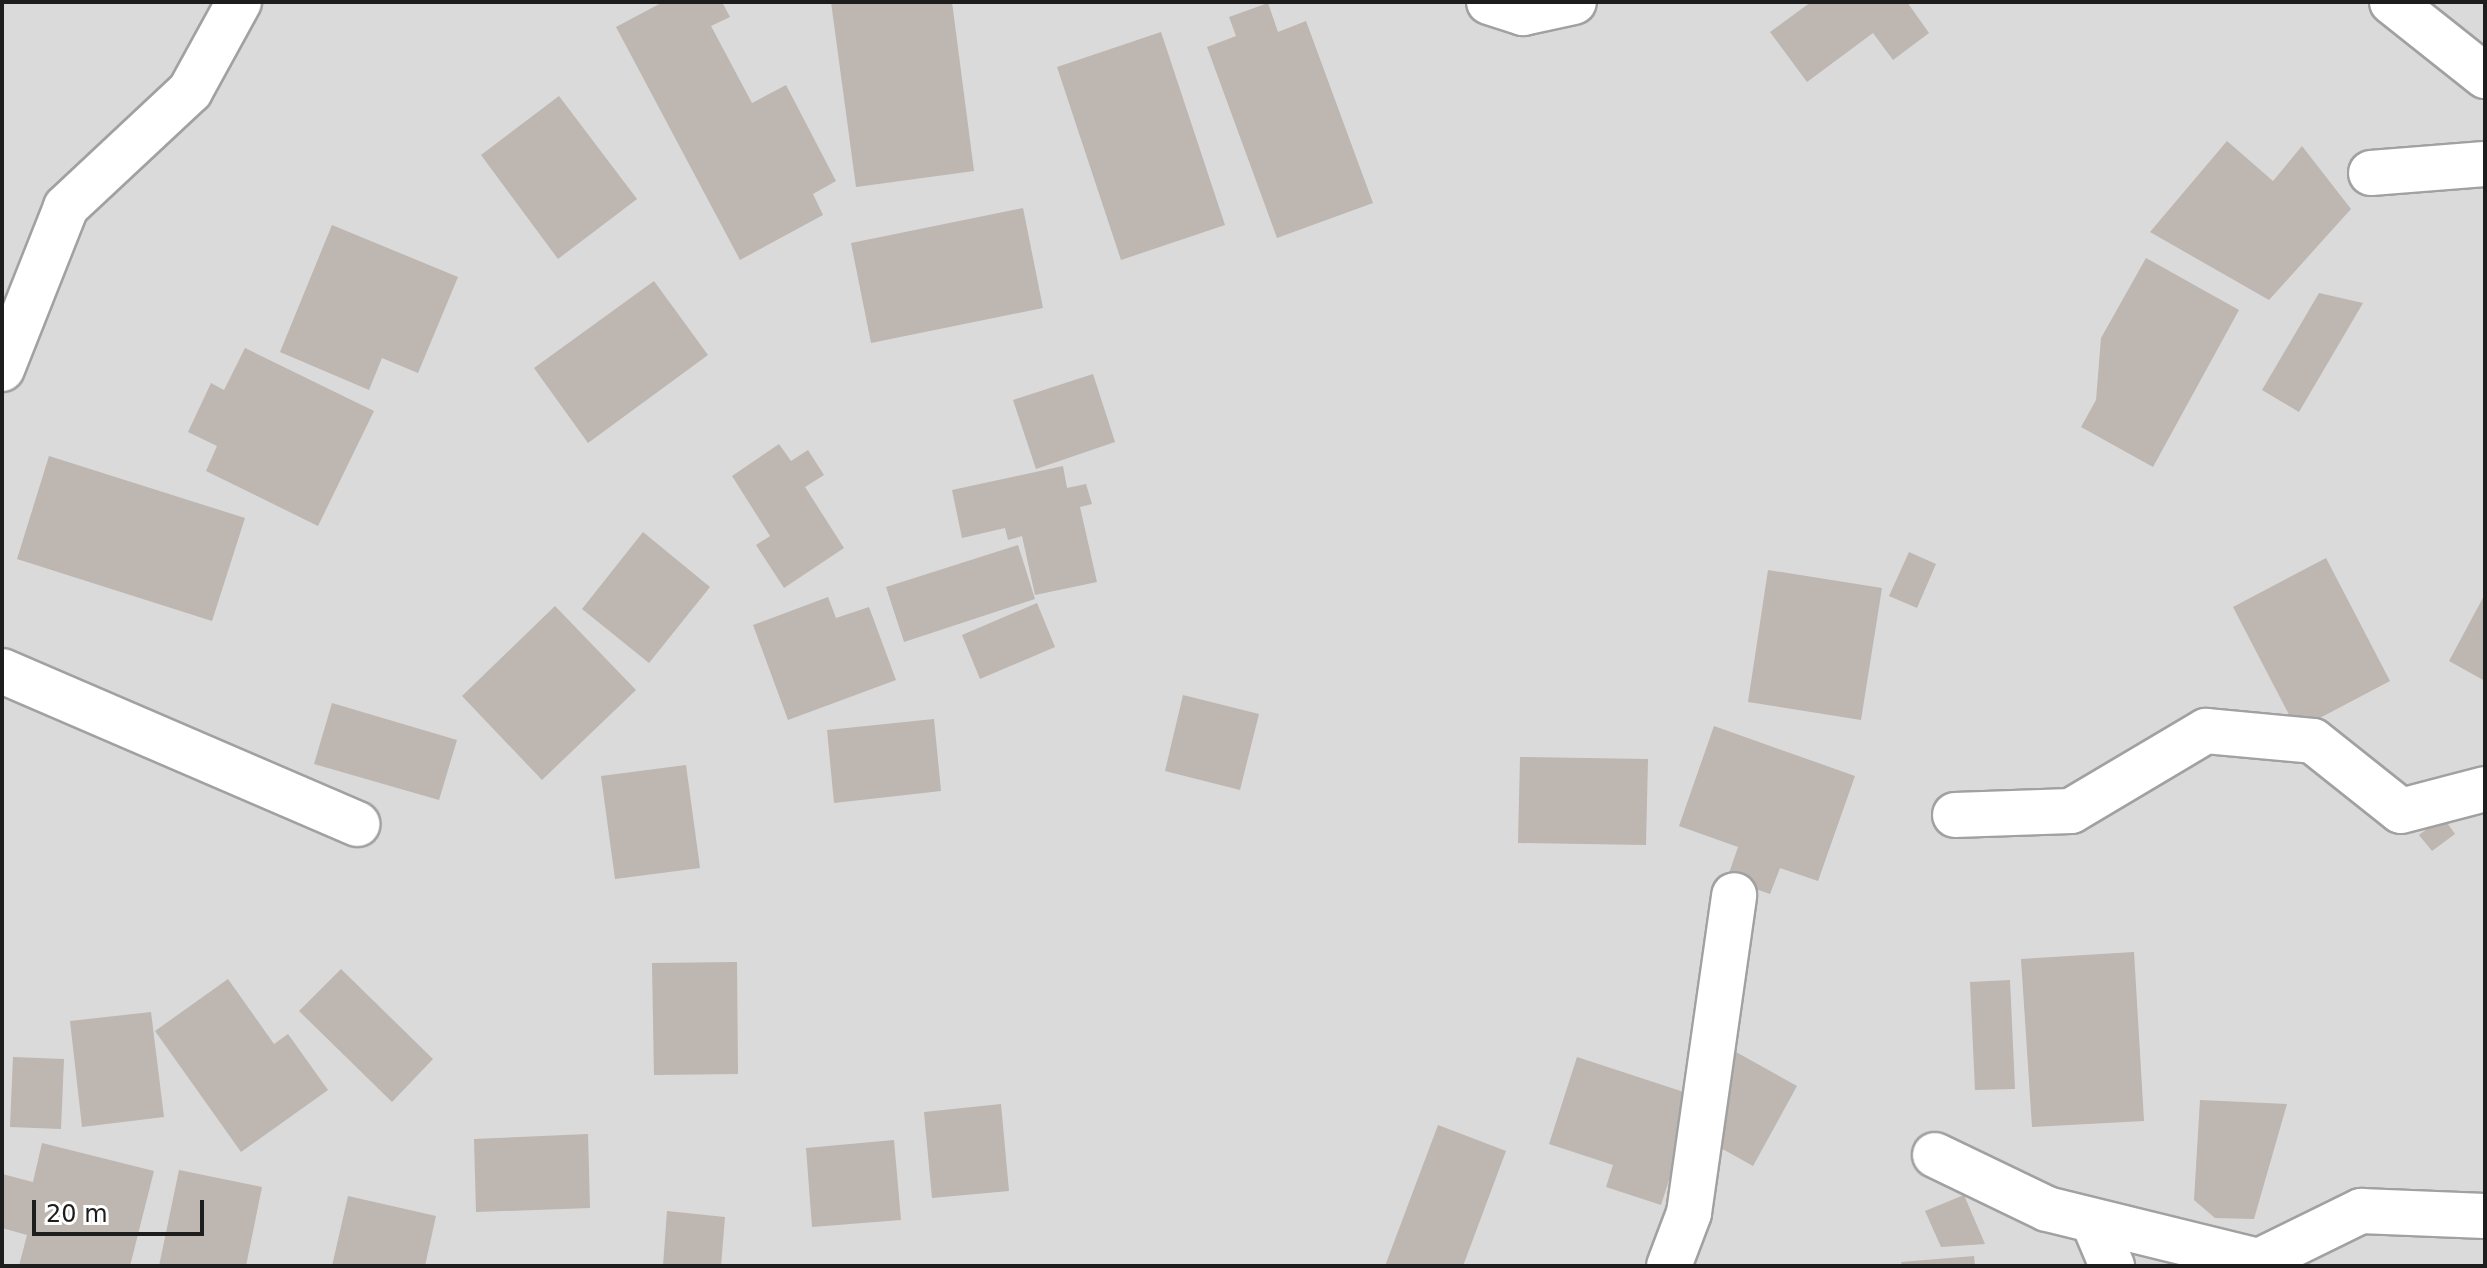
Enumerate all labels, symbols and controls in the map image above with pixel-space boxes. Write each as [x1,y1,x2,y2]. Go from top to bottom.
scale bar [36,1184,208,1234]
text: 20 m [46,1200,108,1228]

